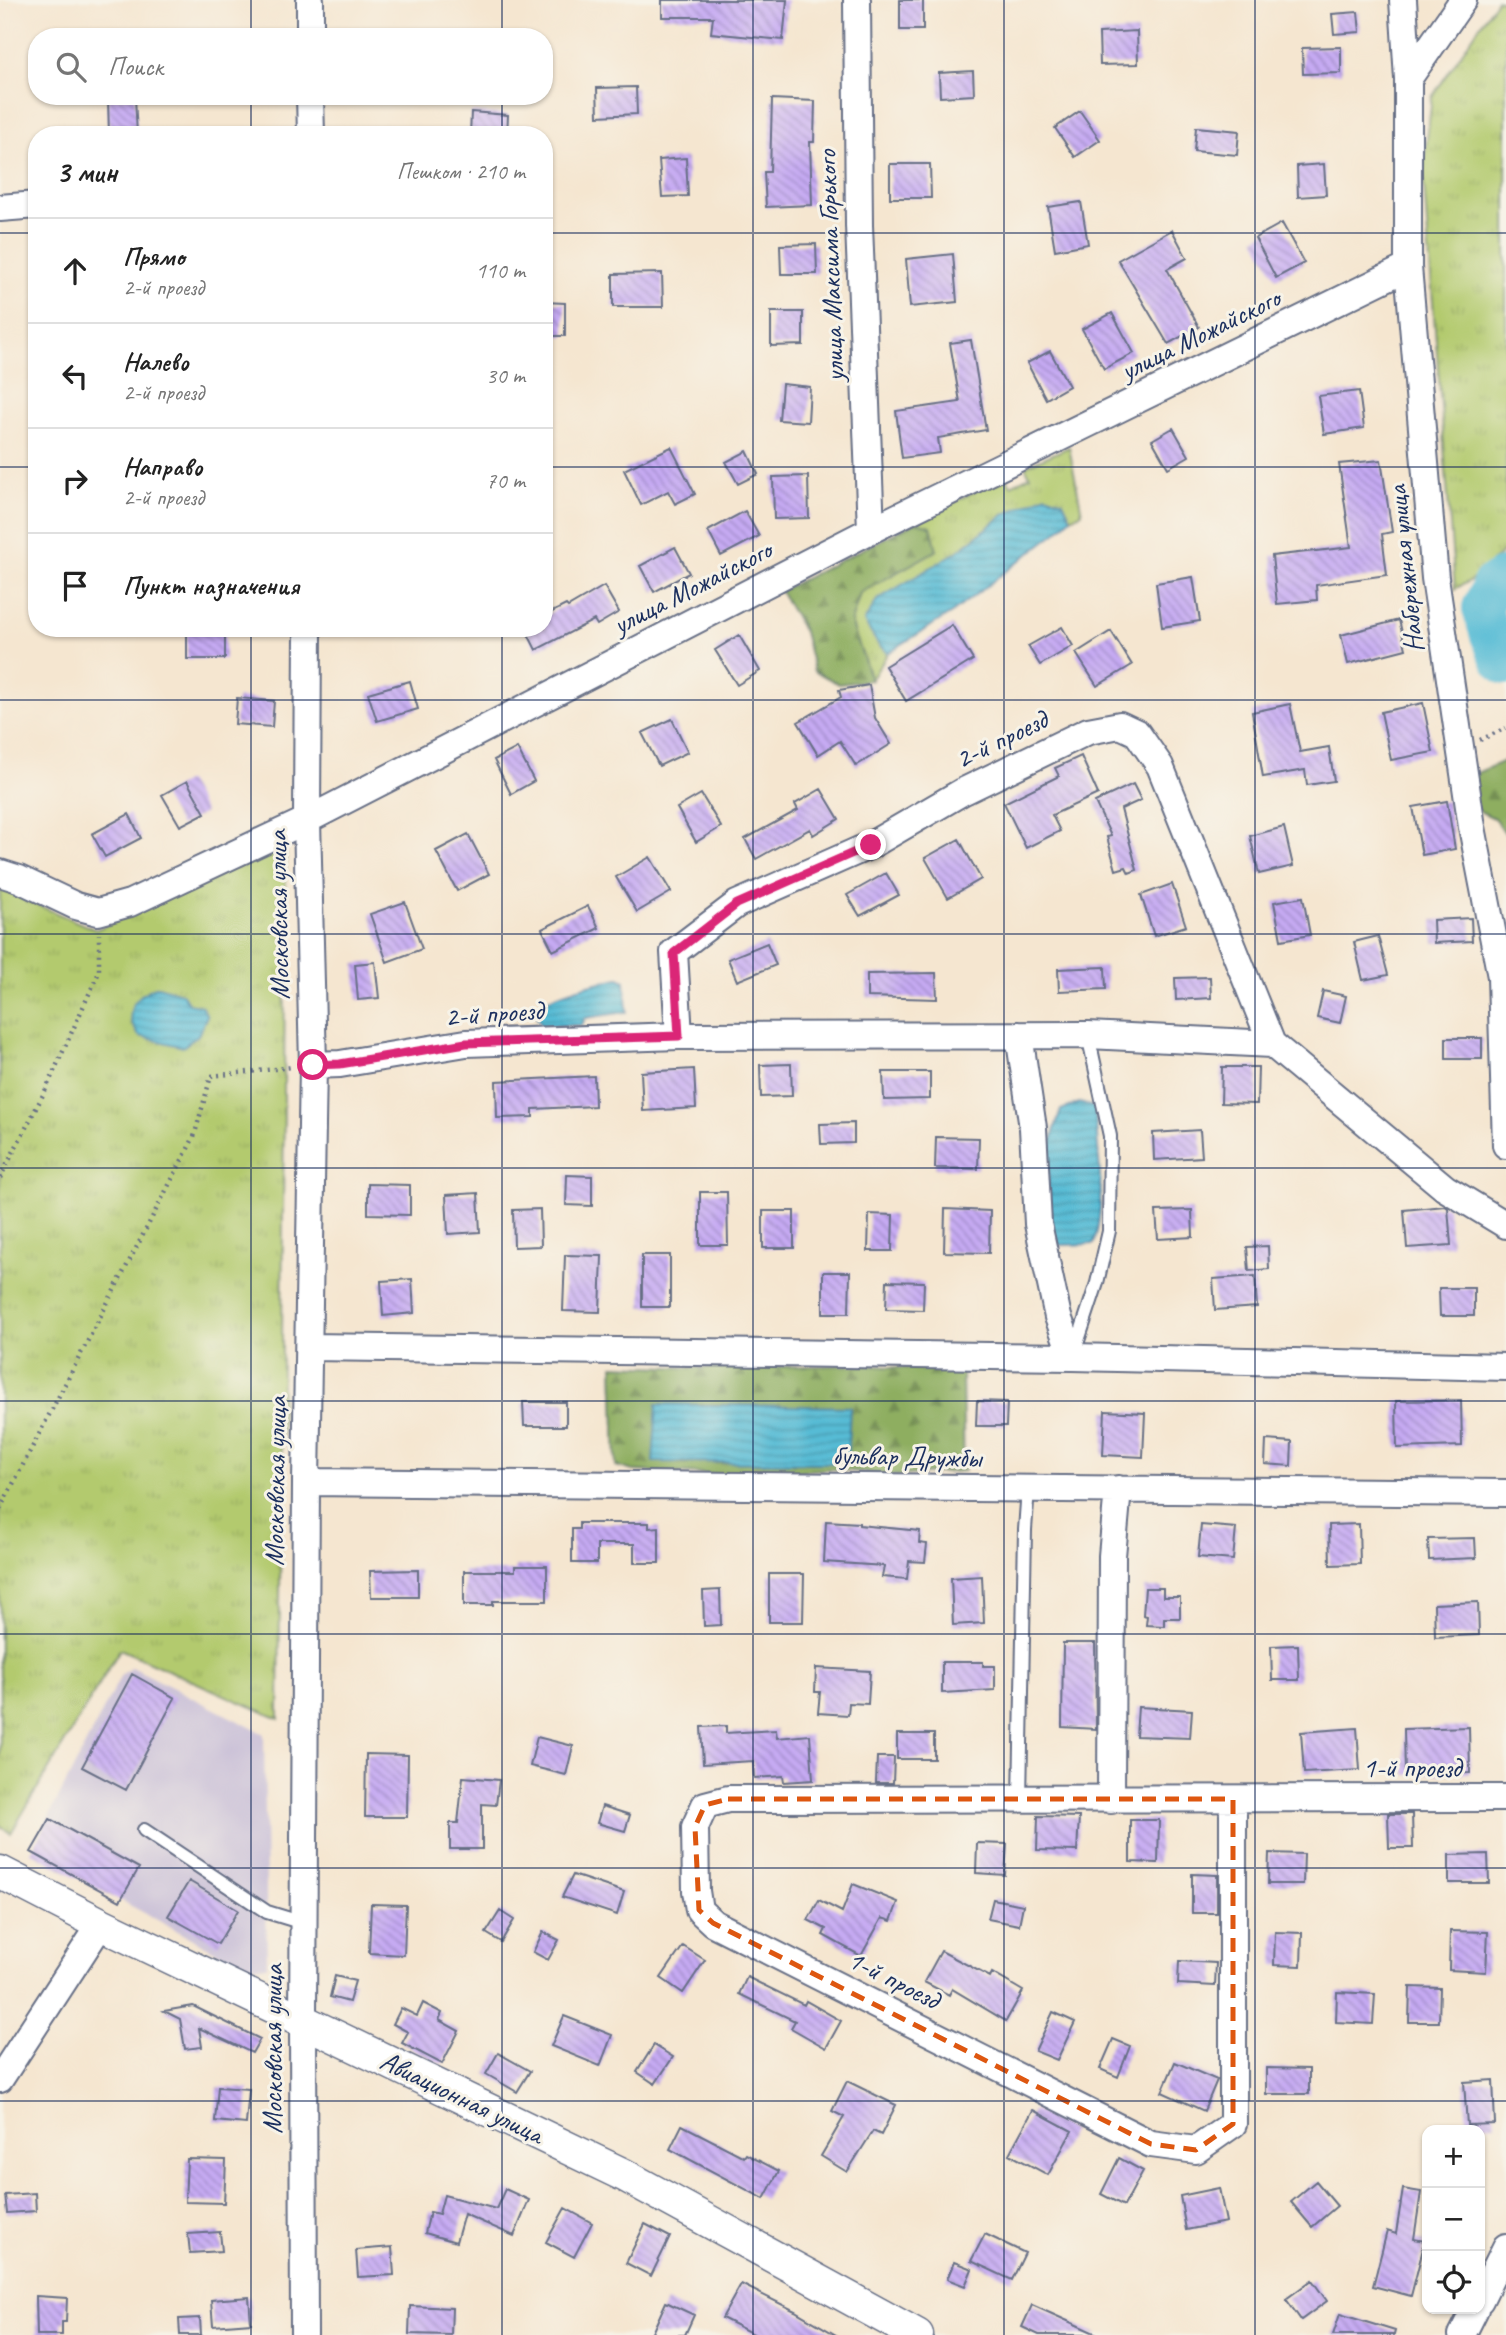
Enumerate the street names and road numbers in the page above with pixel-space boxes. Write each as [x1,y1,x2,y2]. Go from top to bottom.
street label: улица Максима Горького [808,147,852,385]
street label: улица Можайского [1113,279,1288,389]
street label: Набережная улица [1379,482,1431,654]
street label: улица Можайского [605,531,780,643]
street label: 2-й проезд [949,700,1056,776]
street label: Московская улица [259,828,297,1000]
street label: 2-й проезд [444,992,547,1034]
street label: Московская улица [256,1394,294,1566]
street label: бульвар Дружбы [832,1437,984,1475]
street label: 1-й проезд [1363,1750,1464,1785]
street label: 1-й проезд [842,1941,949,2018]
street label: Московская улица [255,1962,290,2134]
street label: Авиационная улица [375,2042,551,2153]

